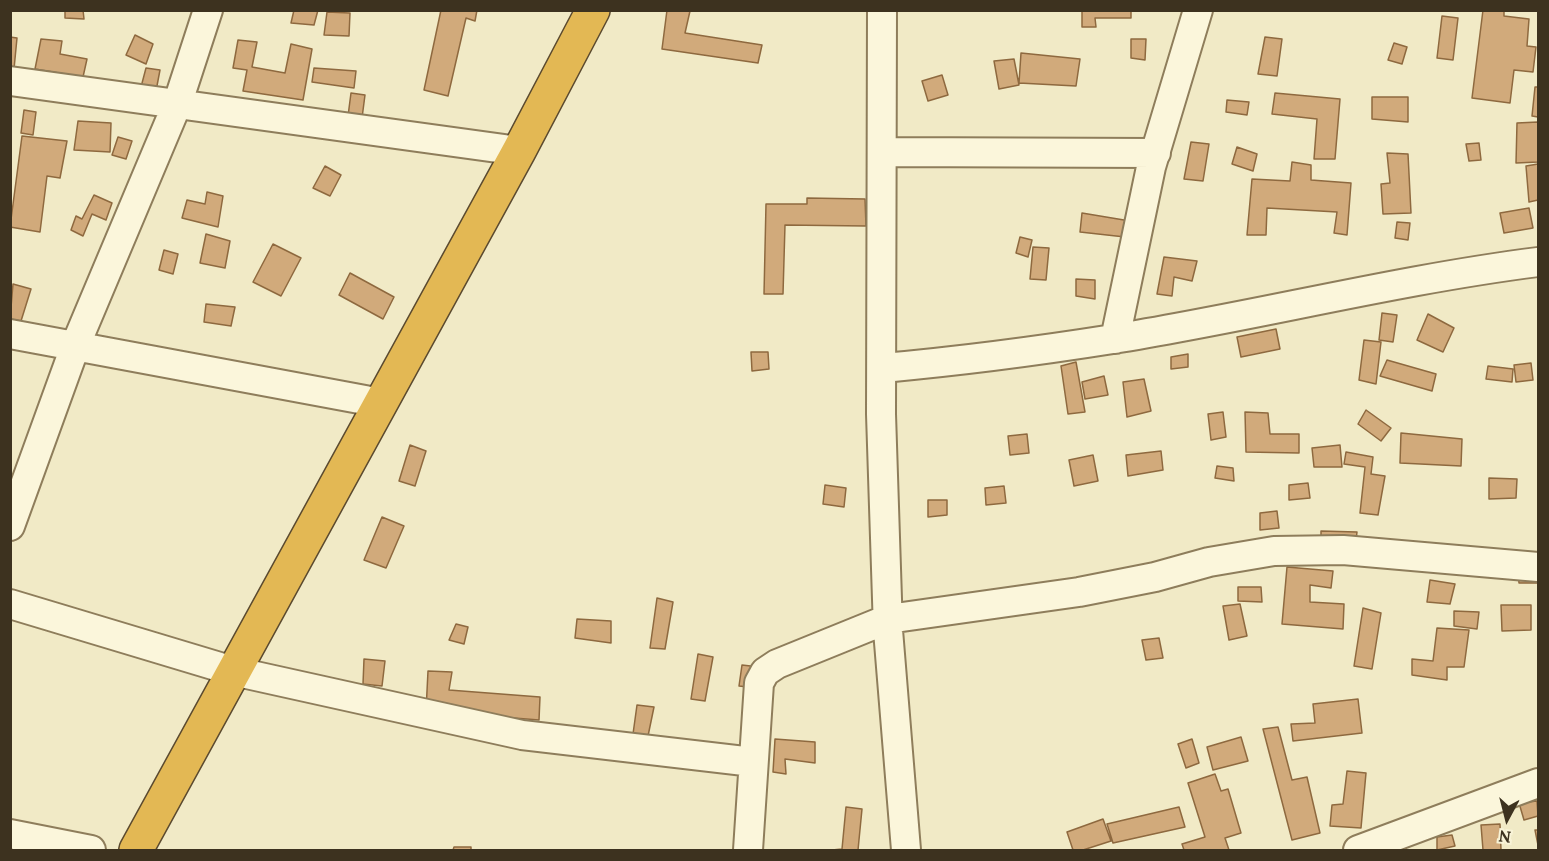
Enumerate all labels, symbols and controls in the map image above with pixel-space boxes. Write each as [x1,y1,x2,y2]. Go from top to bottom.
north arrow [1477,789,1537,849]
text: N [1497,826,1512,848]

